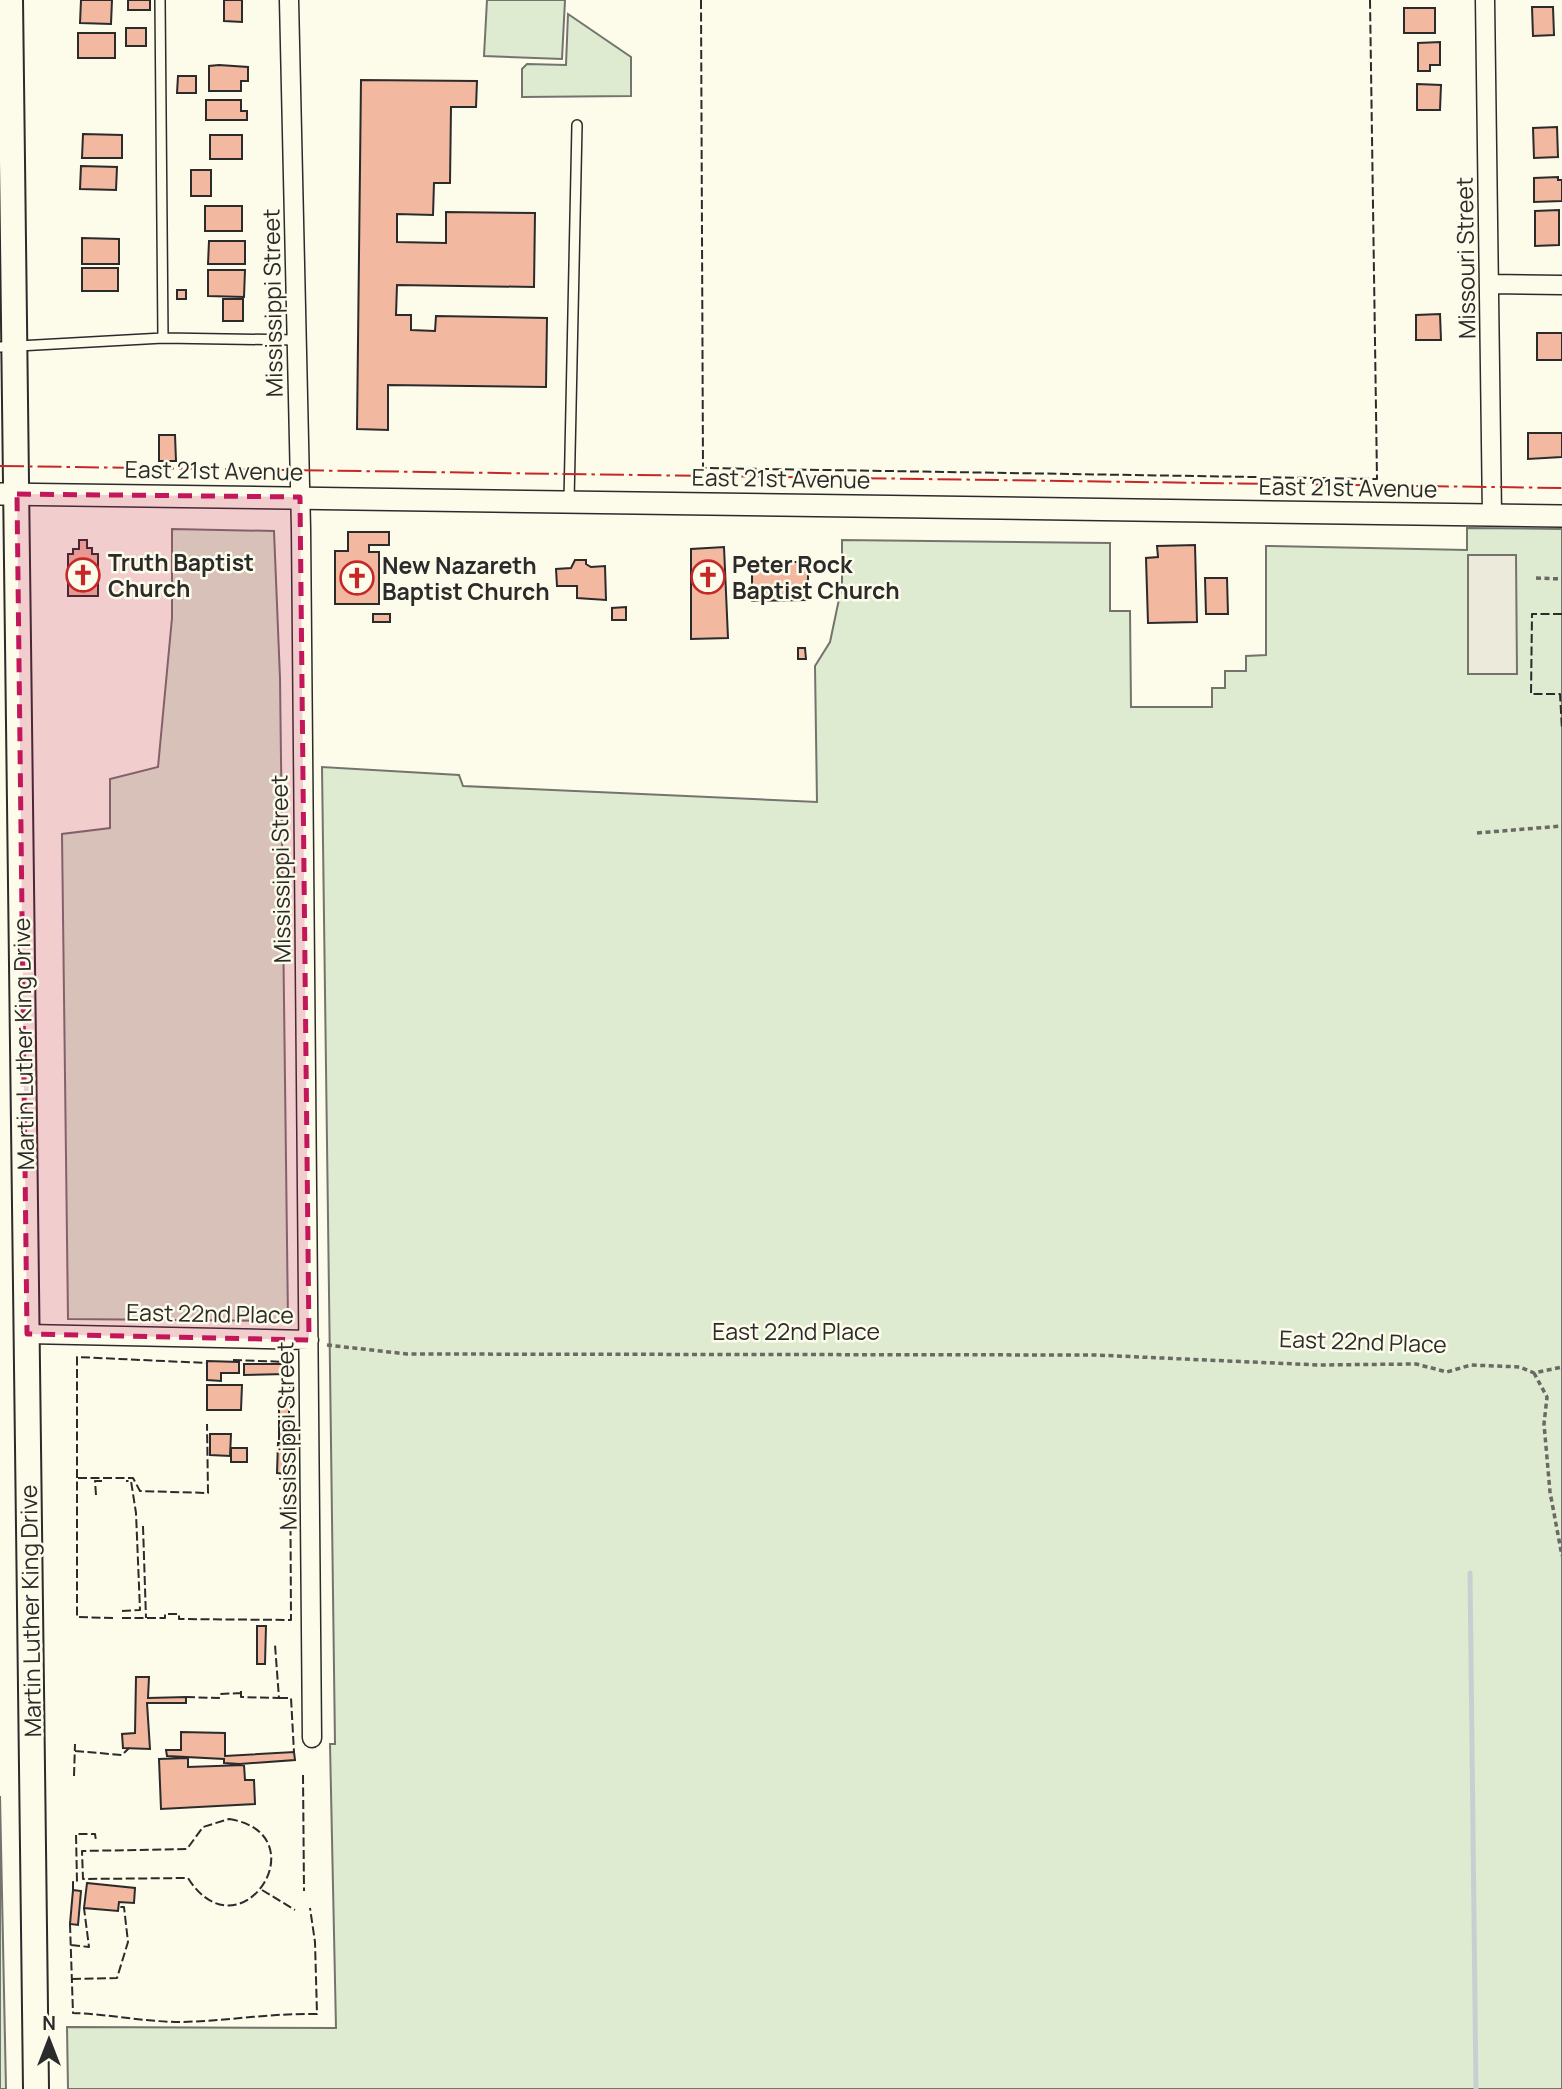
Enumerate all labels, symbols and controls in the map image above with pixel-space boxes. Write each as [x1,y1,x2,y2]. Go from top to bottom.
street label: Missouri Street [1448,177,1482,339]
street label: Mississippi Street [254,208,290,398]
street label: East 21st Avenue [124,452,304,488]
street label: East 21st Avenue [691,460,871,496]
street label: East 21st Avenue [1258,469,1438,505]
place label: Truth Baptist Church [108,546,254,604]
place label: Peter Rock Baptist Church [732,548,900,606]
place label: New Nazareth Baptist Church [382,549,550,607]
church icon: Truth Baptist Church [64,556,102,594]
church icon: Peter Rock Baptist Church [689,558,727,596]
church icon: New Nazareth Baptist Church [338,559,376,597]
street label: Mississippi Street [262,774,298,964]
street label: Martin Luther King Drive [5,917,41,1171]
street label: East 22nd Place [126,1296,294,1330]
street label: East 22nd Place [712,1315,880,1347]
street label: East 22nd Place [1279,1322,1447,1360]
street label: Mississippi Street [268,1341,304,1531]
street label: Martin Luther King Drive [12,1484,48,1738]
north arrow [14,2005,84,2075]
text: N [42,2010,56,2036]

